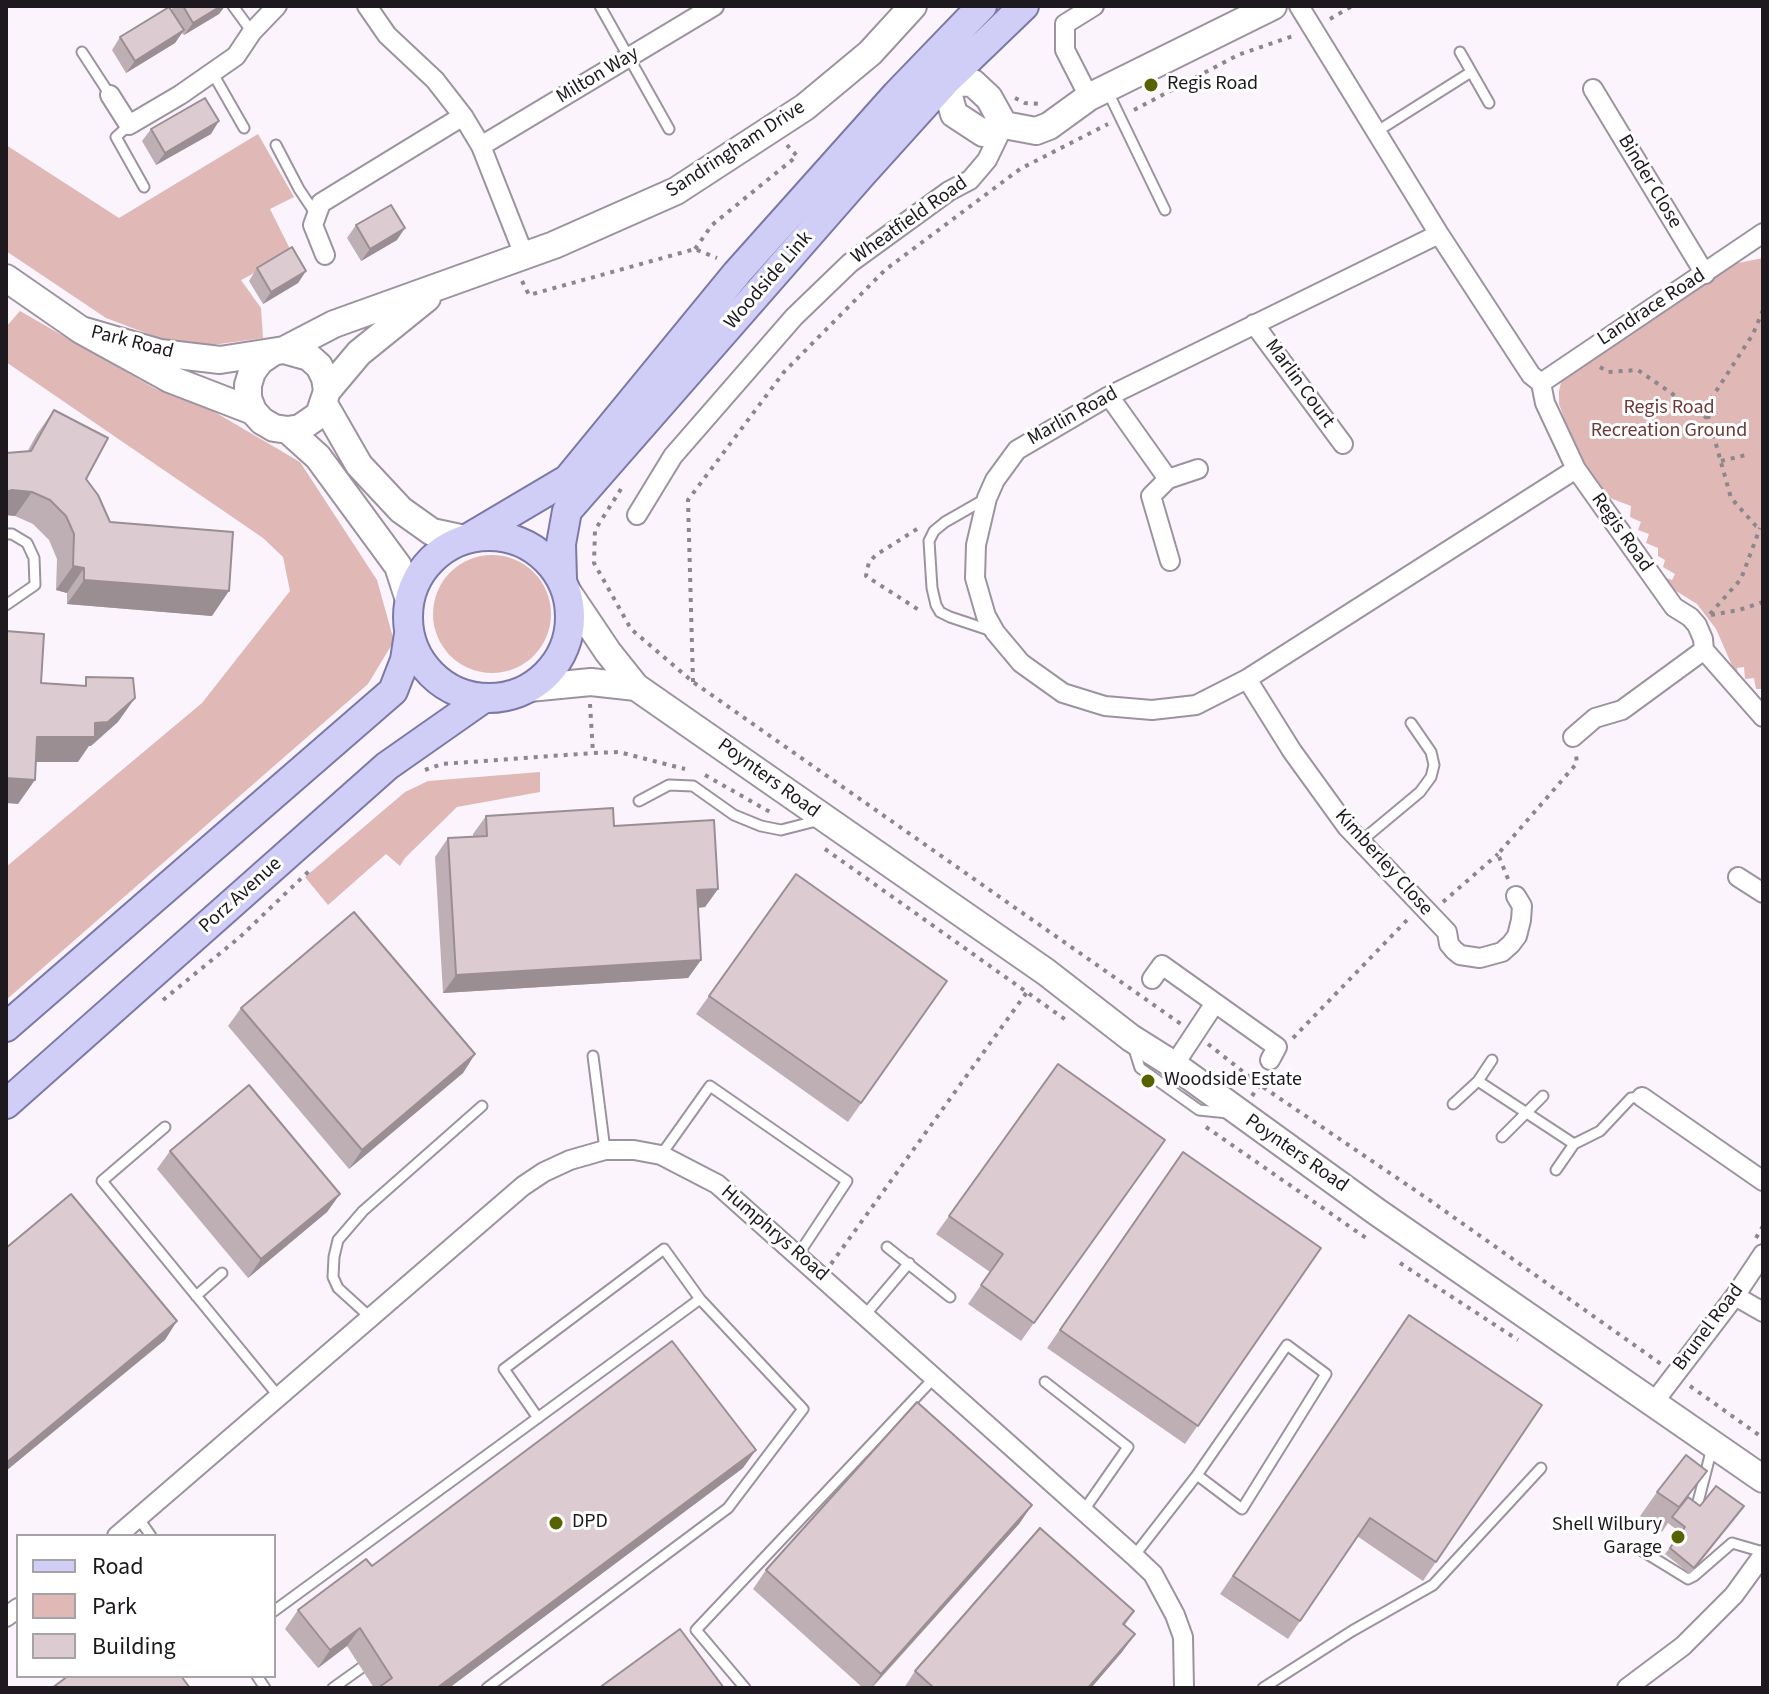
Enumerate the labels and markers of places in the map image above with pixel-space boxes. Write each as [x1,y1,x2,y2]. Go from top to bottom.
place label: Regis Road [1167,73,1258,97]
marker: Regis Road [1142,76,1160,94]
place label: Woodside Estate [1164,1069,1302,1093]
marker: Woodside Estate [1139,1072,1157,1090]
place label: DPD [572,1511,608,1535]
marker: DPD [547,1514,565,1532]
place label: Shell Wilbury Garage [1552,1514,1662,1561]
marker: Shell Wilbury Garage [1669,1528,1687,1546]

